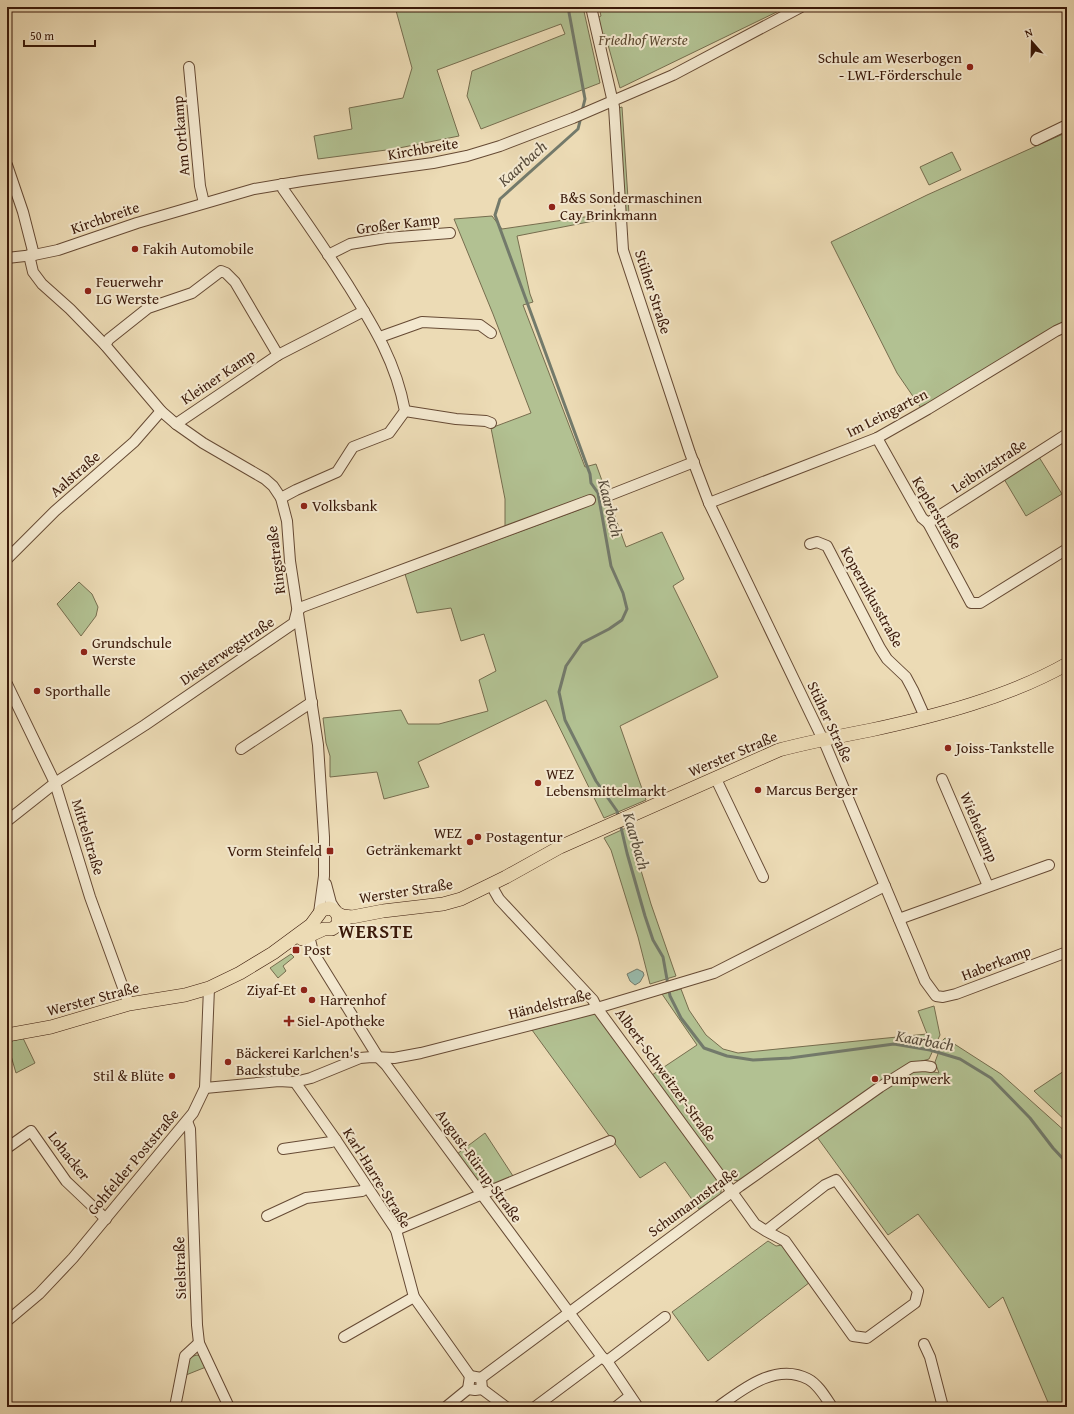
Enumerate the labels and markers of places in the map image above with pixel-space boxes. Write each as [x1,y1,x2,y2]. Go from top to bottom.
place label: Schule am Weserbogen - LWL-Förderschule [818,47,963,85]
marker: Schule am Weserbogen - LWL-Förderschule [965,62,975,72]
place label: B&S Sondermaschinen Cay Brinkmann [560,187,703,225]
marker: B&S Sondermaschinen Cay Brinkmann [547,202,557,212]
place label: Fakih Automobile [143,238,254,259]
marker: Fakih Automobile [130,244,140,254]
place label: Feuerwehr LG Werste [96,271,163,309]
marker: Feuerwehr LG Werste [83,286,93,296]
place label: Volksbank [312,495,378,516]
marker: Volksbank [299,501,309,511]
place label: Grundschule Werste [92,632,172,670]
marker: Grundschule Werste [79,647,89,657]
place label: Sporthalle [45,680,111,701]
marker: Sporthalle [32,686,42,696]
place label: Joiss-Tankstelle [954,737,1054,758]
marker: Joiss-Tankstelle [943,743,953,753]
place label: WEZ Lebensmittelmarkt [546,763,667,801]
marker: WEZ Lebensmittelmarkt [533,778,543,788]
place label: Marcus Berger [766,779,858,800]
marker: Marcus Berger [753,785,763,795]
place label: WEZ Getränkemarkt [366,822,463,860]
place label: Postagentur [486,826,563,847]
marker: Postagentur [473,832,483,842]
marker: WEZ Getränkemarkt [465,837,475,847]
place label: Vorm Steinfeld [227,840,322,861]
marker: Vorm Steinfeld [325,846,335,856]
place label: Post [304,939,332,960]
marker: Post [291,945,301,955]
place label: Ziyaf-Et [247,979,297,1000]
marker: Ziyaf-Et [299,985,309,995]
place label: Harrenhof [320,989,388,1010]
marker: Harrenhof [307,995,317,1005]
place label: Siel-Apotheke [297,1010,385,1031]
marker: Siel-Apotheke [284,1016,294,1026]
place label: Bäckerei Karlchen's Backstube [236,1042,359,1080]
marker: Bäckerei Karlchen's Backstube [223,1057,233,1067]
place label: Stil & Blüte [93,1065,164,1086]
place label: Pumpwerk [883,1068,951,1089]
marker: Stil & Blüte [167,1071,177,1081]
marker: Pumpwerk [870,1074,880,1084]

